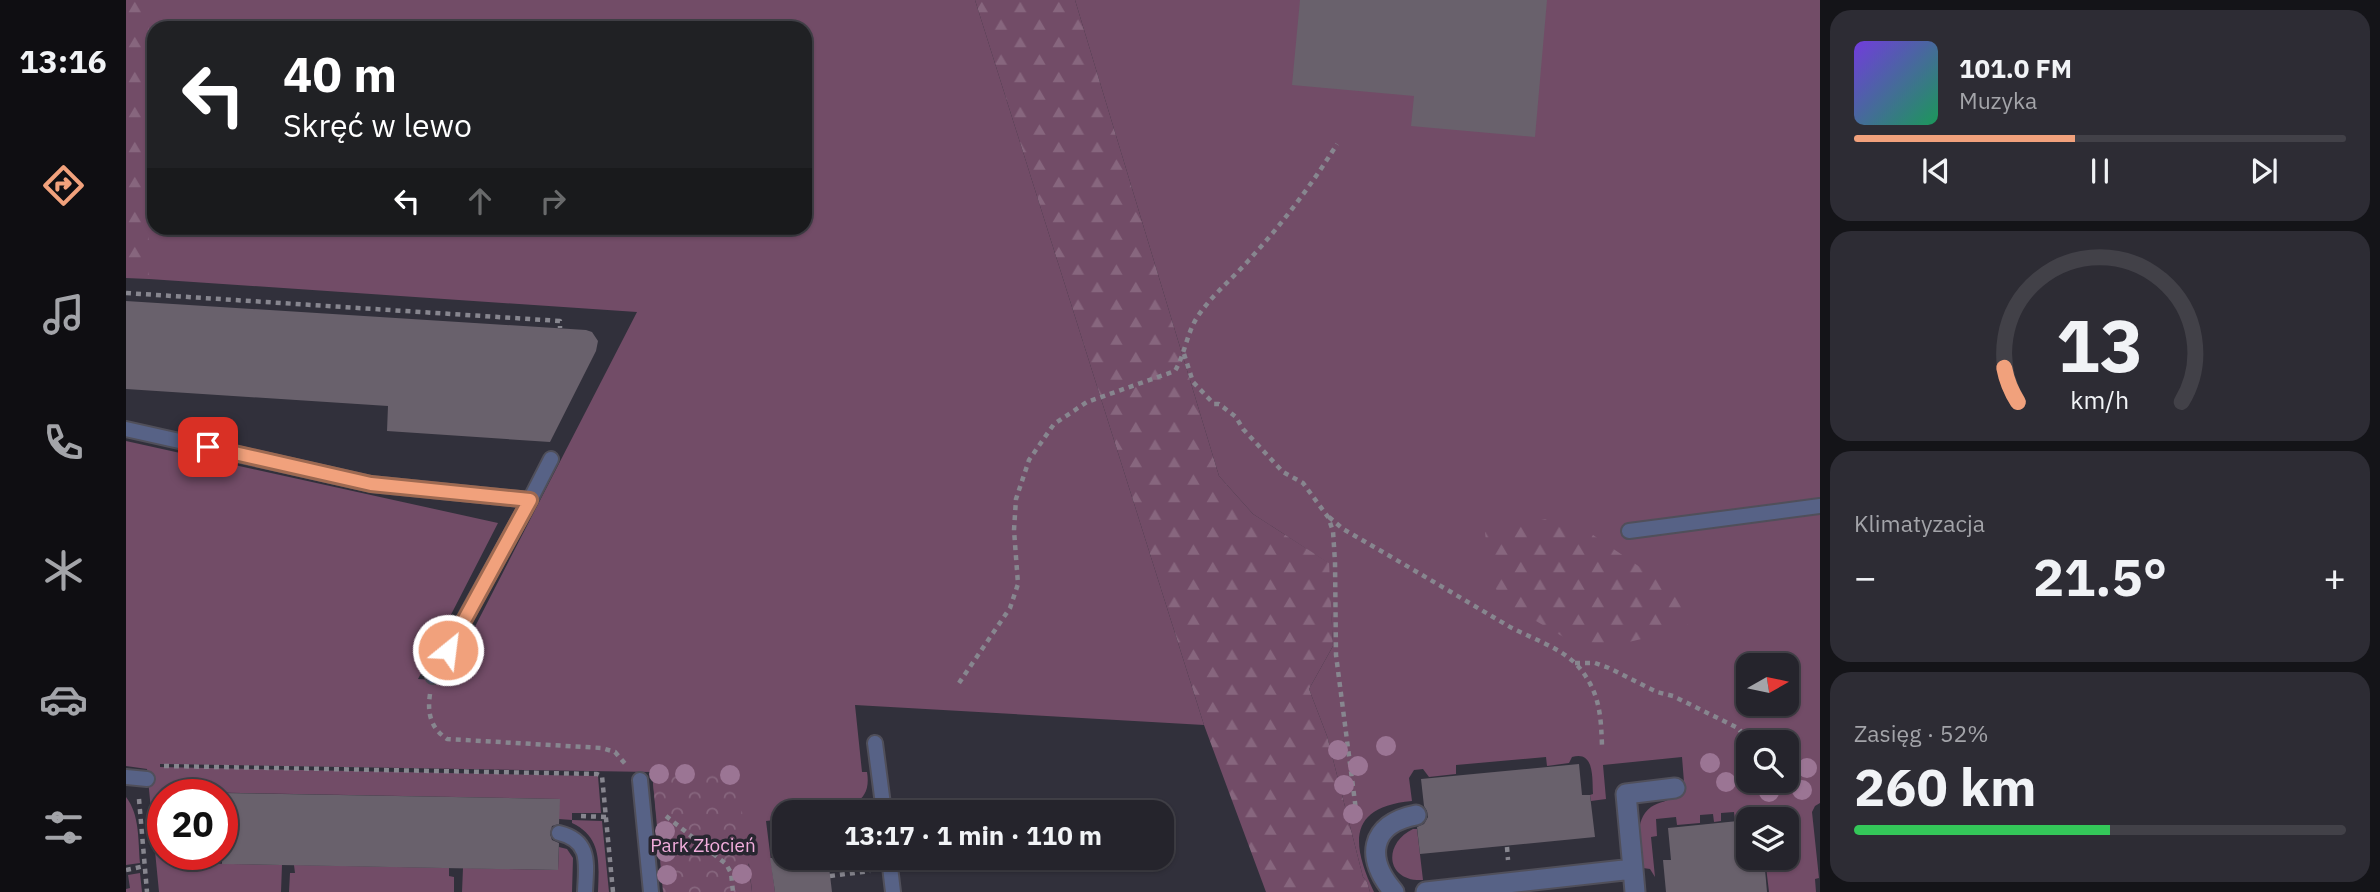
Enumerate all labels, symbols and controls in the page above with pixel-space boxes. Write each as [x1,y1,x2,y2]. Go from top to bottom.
text: 13:16 [19,40,107,82]
text: 40 m [283,42,397,105]
icon: left [168,49,259,140]
text: 101.0 FM [1959,51,2072,85]
text: Muzyka [1959,85,2037,115]
text: Skręć w lewo [283,104,472,146]
icon: previous [1917,152,1955,190]
icon: pause [2081,152,2119,190]
icon: next [2245,152,2283,190]
icon: directions [39,161,88,210]
icon: left [388,182,426,220]
icon: ahead [461,182,499,220]
icon: right [534,182,572,220]
icon: music [39,290,88,339]
text: 13 [2056,297,2144,392]
text: km/h [2071,383,2129,416]
pin [178,417,238,477]
icon: phone [39,418,88,467]
icon: arrive [189,428,227,466]
text: Klimatyzacja [1854,508,1985,538]
text: 21.5° [2033,543,2167,610]
icon: climate [39,546,88,595]
text: − [1854,552,1877,601]
text: + [2323,552,2346,601]
position arrow [411,613,485,687]
north arrow [1736,653,1799,716]
map controls [1736,653,1799,870]
icon: car [39,675,88,724]
text: Zasięg · 52% [1854,718,1989,748]
button: search [1736,730,1799,793]
text: 260 km [1854,753,2036,820]
speed limit sign: 20 [147,779,238,870]
icon: filters [39,803,88,852]
button: layers [1736,807,1799,870]
text: 13:17 · 1 min · 110 m [844,818,1102,852]
park label: Park Złocień [650,833,756,857]

